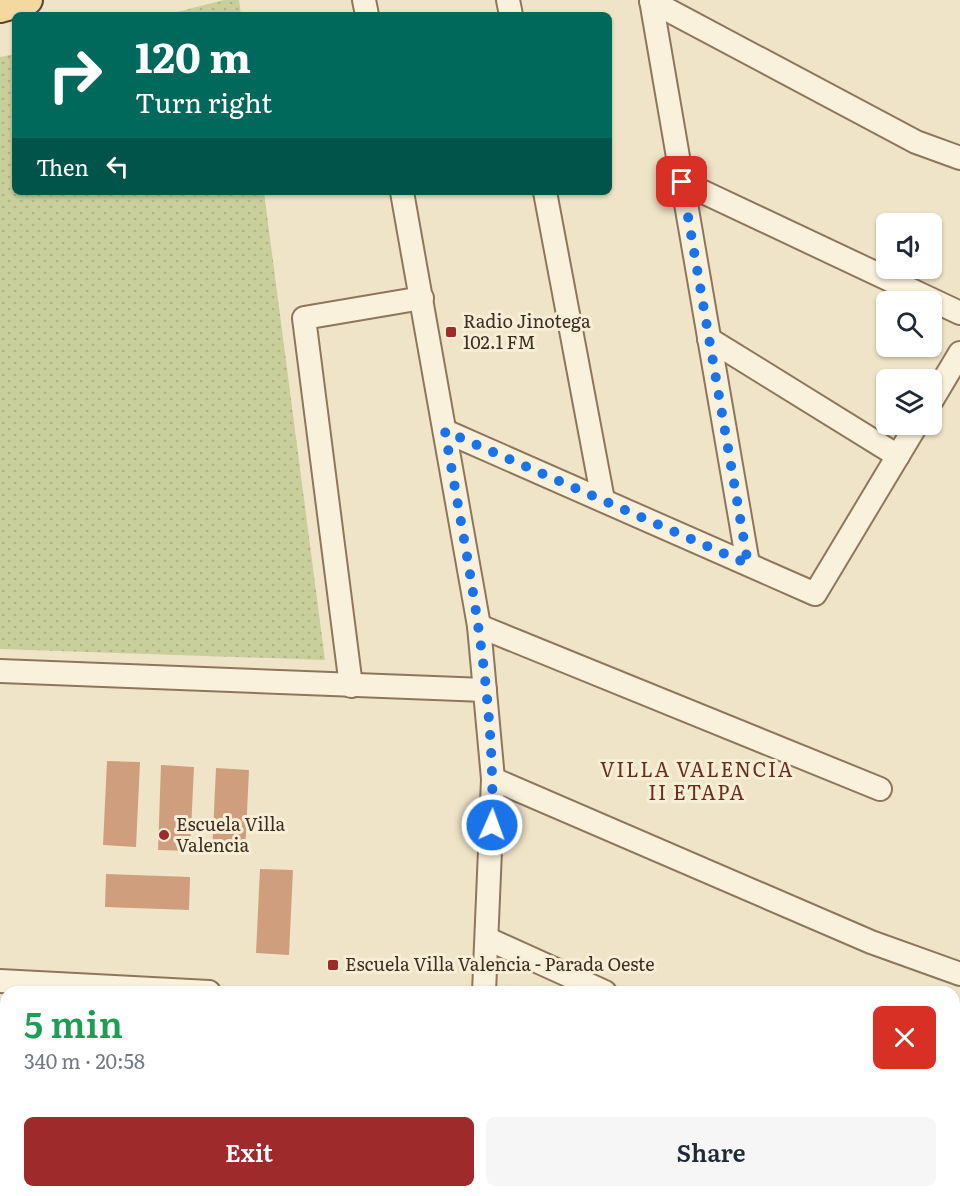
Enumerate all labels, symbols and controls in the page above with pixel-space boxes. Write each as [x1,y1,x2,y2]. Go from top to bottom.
text: 120 m [135,24,251,86]
icon: right [36,36,114,114]
text: Turn right [135,81,272,121]
text: Then [36,150,89,183]
icon: left [101,150,134,183]
pin [656,156,707,207]
icon: arrive [665,165,698,198]
map controls [876,213,942,435]
button: sound [876,213,942,279]
button: search [876,291,942,357]
place label: Radio Jinotega 102.1 FM [463,307,591,355]
marker: Radio Jinotega 102.1 FM [444,325,458,339]
button: layers [876,369,942,435]
district label: VILLA VALENCIA II ETAPA [600,753,794,806]
position arrow [460,793,524,857]
place label: Escuela Villa Valencia [176,810,285,858]
marker: Escuela Villa Valencia [157,828,171,842]
place label: Escuela Villa Valencia - Parada Oeste [345,950,655,977]
marker: Escuela Villa Valencia - Parada Oeste [326,958,340,972]
text: 5 min [24,996,123,1049]
button: close [873,1006,936,1069]
text: 340 m · 20:58 [24,1045,145,1075]
button: Exit [24,1117,474,1186]
button: Share [486,1117,936,1186]

